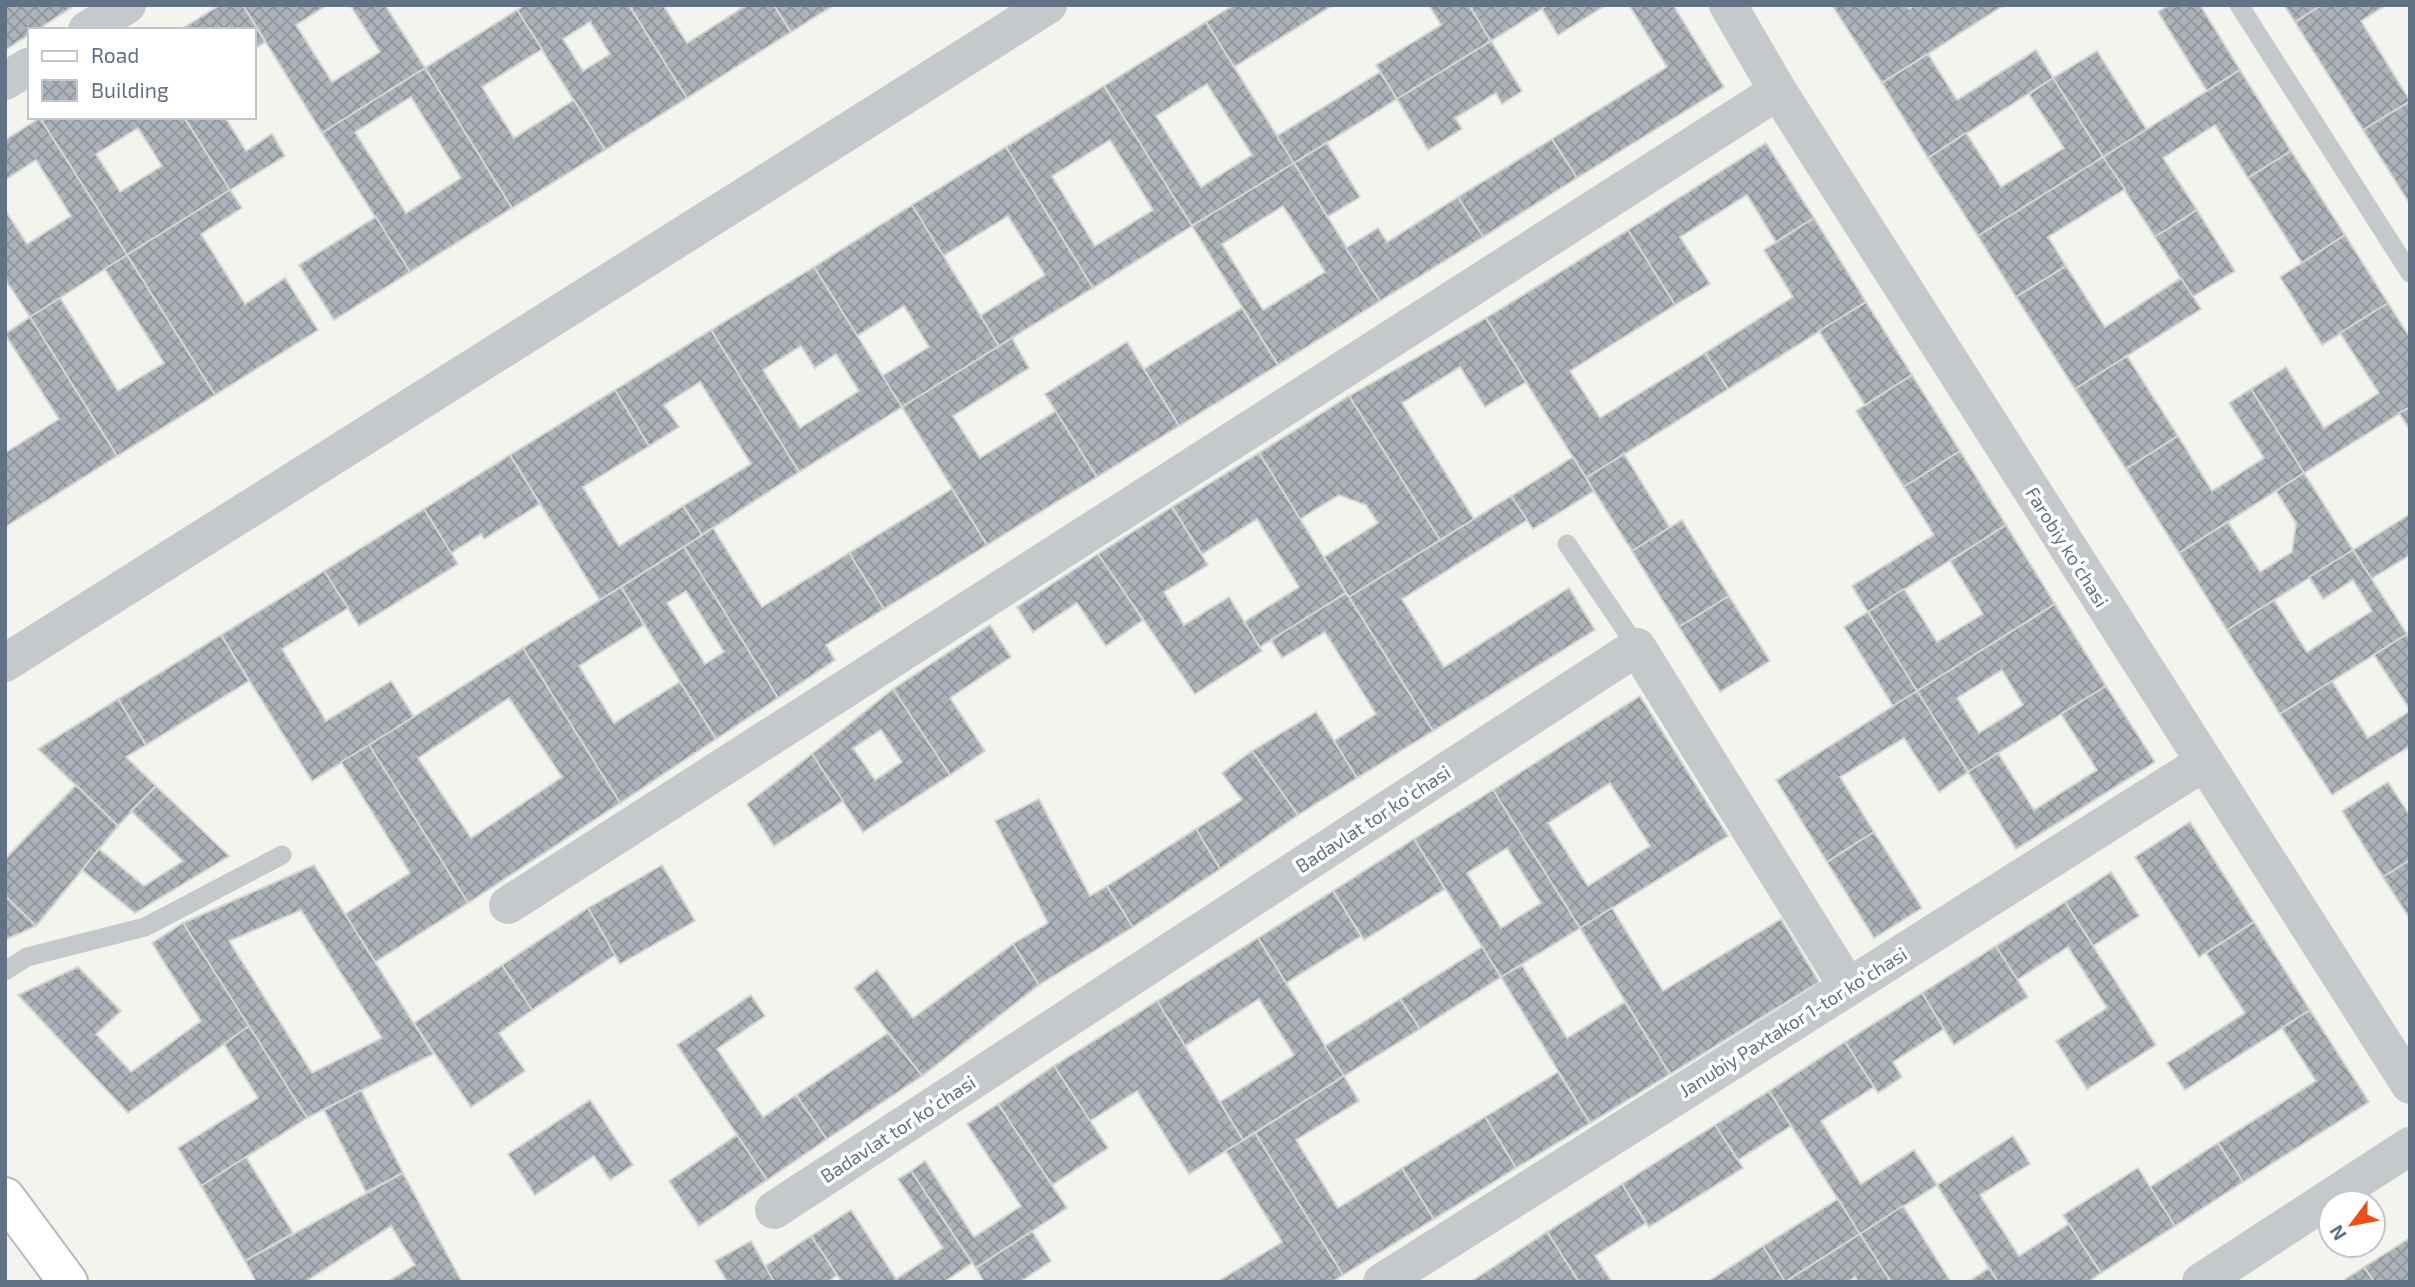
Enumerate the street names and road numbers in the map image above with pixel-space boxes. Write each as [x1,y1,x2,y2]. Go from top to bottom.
street label: Farobiy koʻchasi [2021,482,2114,611]
street label: Badavlat tor koʻchasi [1291,760,1454,877]
street label: Janubiy Paxtakor 1-tor koʻchasi [1675,942,1911,1101]
street label: Badavlat tor koʻchasi [816,1070,979,1187]

